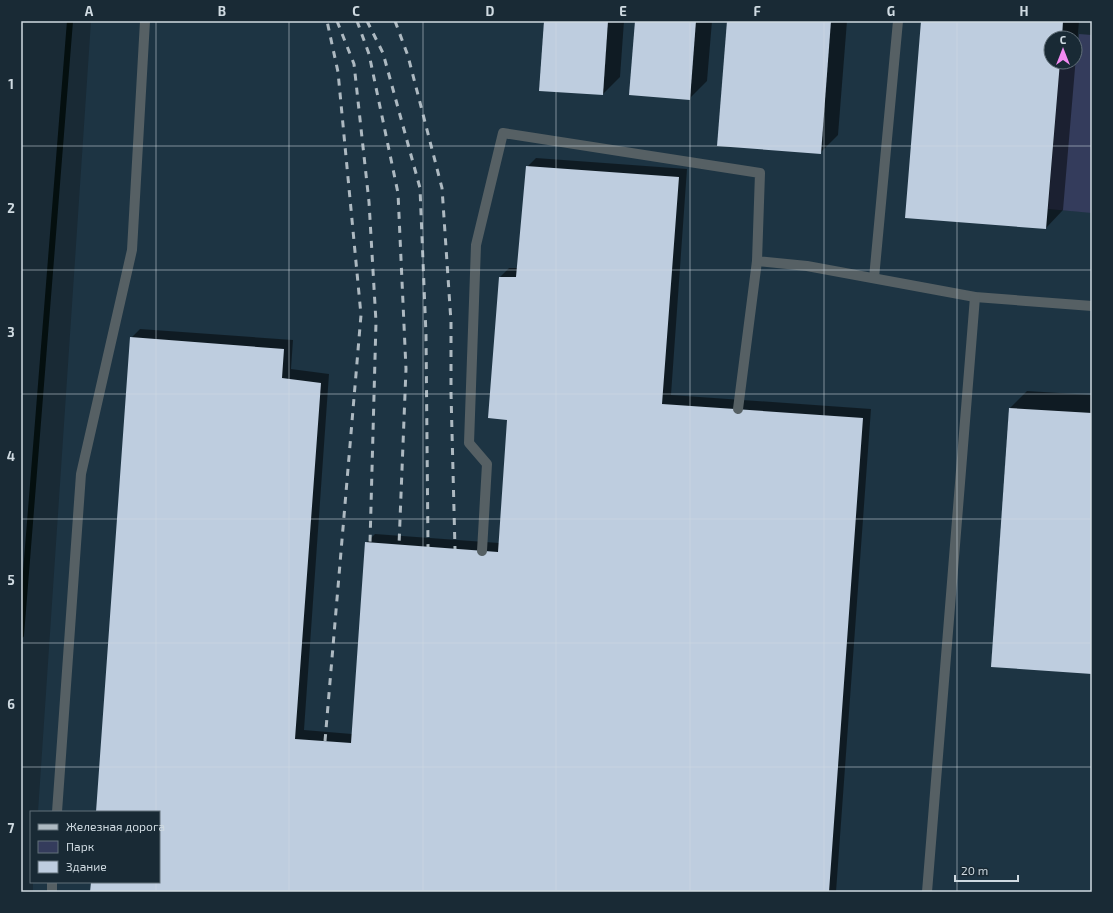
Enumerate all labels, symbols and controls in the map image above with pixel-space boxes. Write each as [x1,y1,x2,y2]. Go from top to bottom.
text: A [85,3,94,19]
text: B [218,3,226,19]
text: C [352,3,360,19]
text: D [486,3,495,19]
text: E [619,3,627,19]
text: F [753,3,761,19]
text: G [887,3,895,19]
text: H [1020,3,1029,19]
north arrow [1043,30,1083,70]
text: С [1060,33,1067,46]
text: 1 [8,76,14,92]
text: 2 [7,200,15,216]
text: 3 [7,324,15,340]
text: 4 [7,448,15,464]
text: 5 [7,572,15,588]
text: 6 [7,696,15,712]
legend [30,811,160,883]
text: Железная дорога [66,819,165,833]
text: 7 [8,820,15,836]
text: Парк [66,839,95,853]
scale bar [955,857,1018,883]
text: Здание [66,859,107,873]
text: 20 m [961,863,988,877]

